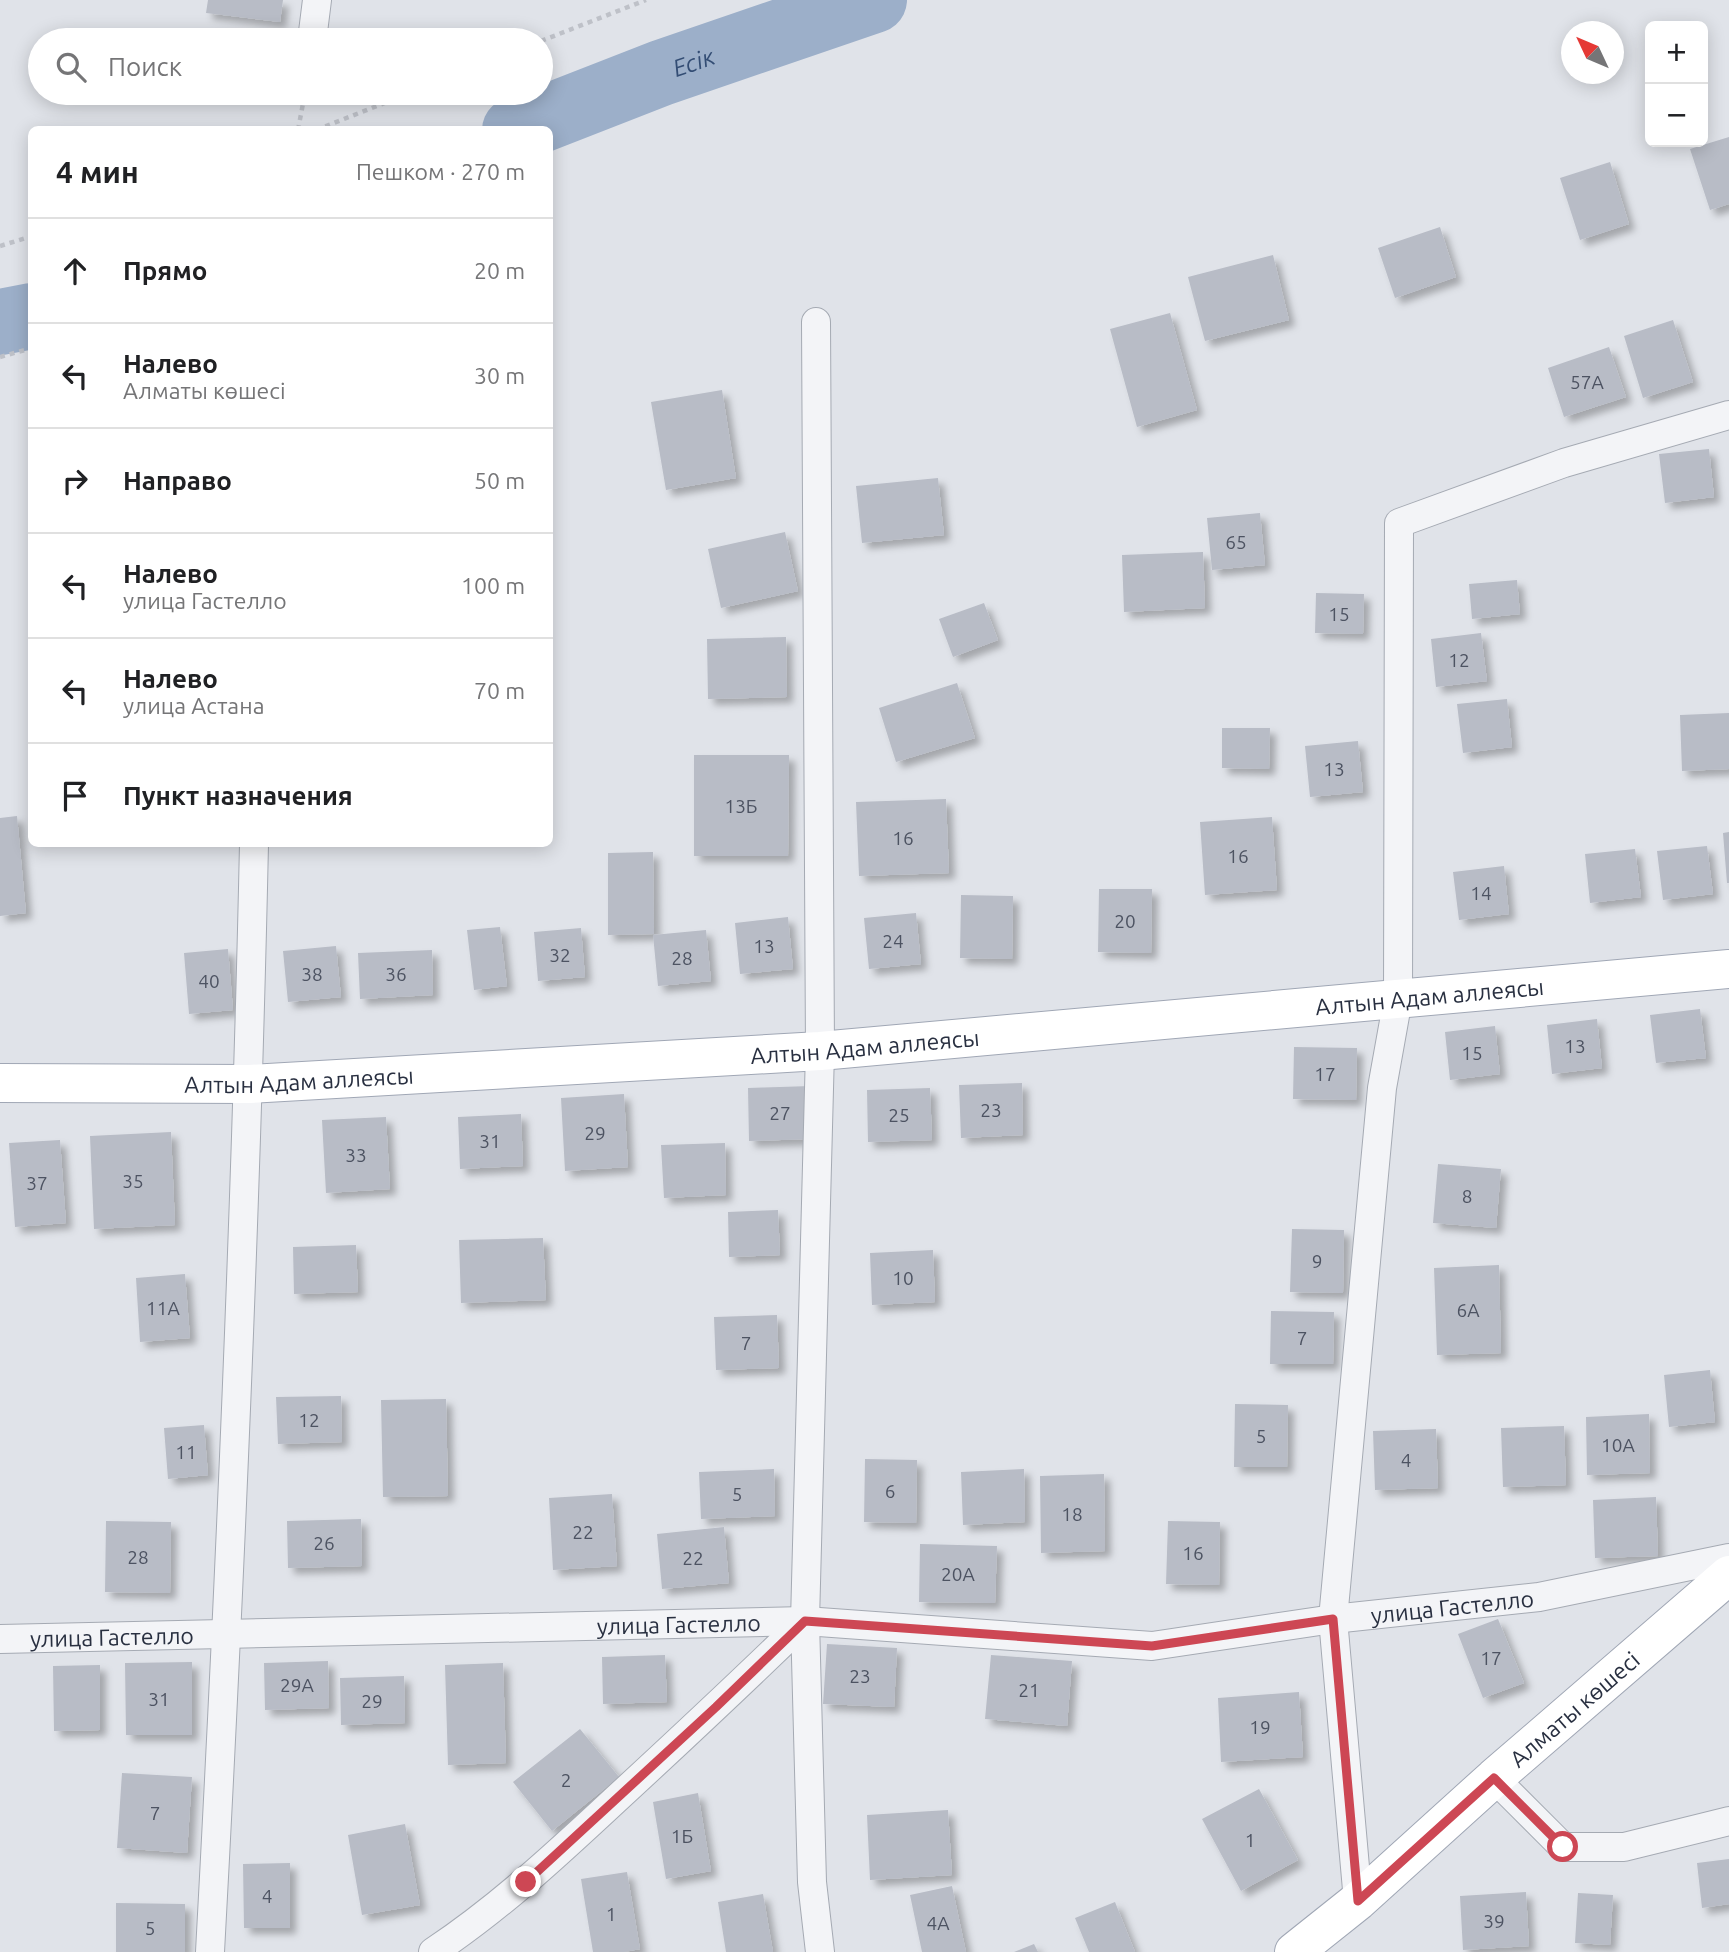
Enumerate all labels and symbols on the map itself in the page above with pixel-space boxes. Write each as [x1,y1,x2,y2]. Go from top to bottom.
north arrow [1561,21,1624,84]
water label: Есік [669,42,718,82]
house number: 57А [1570,371,1605,393]
house number: 65 [1225,531,1247,553]
house number: 15 [1328,603,1350,625]
house number: 12 [1448,649,1470,671]
house number: 13 [1323,758,1345,780]
house number: 13Б [724,795,758,817]
house number: 16 [892,827,914,849]
house number: 16 [1227,845,1249,867]
house number: 14 [1470,882,1492,904]
house number: 20 [1114,910,1136,932]
house number: 24 [882,930,904,952]
house number: 13 [753,935,775,957]
house number: 32 [549,944,571,966]
house number: 28 [671,947,693,969]
house number: 38 [301,963,323,985]
house number: 36 [385,963,407,985]
house number: 40 [198,970,220,992]
street label: Алтын Адам аллеясы [1314,973,1545,1019]
street label: Алтын Адам аллеясы [750,1024,980,1068]
house number: 13 [1564,1035,1586,1057]
house number: 15 [1461,1042,1483,1064]
street label: Алтын Адам аллеясы [184,1062,414,1097]
house number: 17 [1314,1063,1336,1085]
house number: 23 [980,1099,1002,1121]
house number: 27 [769,1102,791,1124]
house number: 25 [888,1104,910,1126]
house number: 29 [584,1122,606,1144]
house number: 31 [479,1130,501,1152]
house number: 33 [345,1144,367,1166]
house number: 35 [122,1170,144,1192]
house number: 37 [26,1172,48,1194]
house number: 8 [1462,1185,1472,1207]
house number: 9 [1312,1250,1322,1272]
house number: 10 [892,1267,914,1289]
house number: 11А [146,1297,181,1319]
house number: 6А [1456,1299,1480,1321]
house number: 7 [1297,1327,1307,1349]
house number: 7 [741,1332,751,1354]
house number: 12 [298,1409,320,1431]
house number: 5 [1256,1425,1266,1447]
house number: 10А [1601,1434,1636,1456]
house number: 11 [175,1441,197,1463]
house number: 4 [1401,1449,1411,1471]
house number: 6 [885,1480,895,1502]
house number: 5 [732,1483,742,1505]
house number: 18 [1061,1503,1083,1525]
house number: 22 [572,1521,594,1543]
house number: 26 [313,1532,335,1554]
house number: 16 [1182,1542,1204,1564]
house number: 28 [127,1546,149,1568]
house number: 22 [682,1547,704,1569]
house number: 20А [941,1563,976,1585]
street label: улица Гастелло [1369,1585,1535,1627]
street label: улица Гастелло [597,1609,761,1638]
street label: улица Гастелло [30,1622,194,1651]
street label: Алматы көшесі [1504,1646,1644,1771]
house number: 17 [1480,1647,1502,1669]
house number: 23 [849,1665,871,1687]
house number: 29А [280,1674,315,1696]
house number: 21 [1018,1679,1040,1701]
house number: 31 [148,1688,170,1710]
house number: 29 [361,1690,383,1712]
house number: 19 [1249,1716,1271,1738]
house number: 2 [561,1769,571,1791]
house number: 7 [150,1802,160,1824]
house number: 1Б [671,1825,693,1847]
house number: 1 [1245,1829,1255,1851]
route start [1547,1831,1578,1862]
route end [510,1866,541,1897]
house number: 4 [262,1885,272,1907]
house number: 1 [606,1903,616,1925]
house number: 39 [1483,1910,1505,1932]
house number: 4А [926,1912,950,1934]
house number: 5 [145,1917,155,1939]

